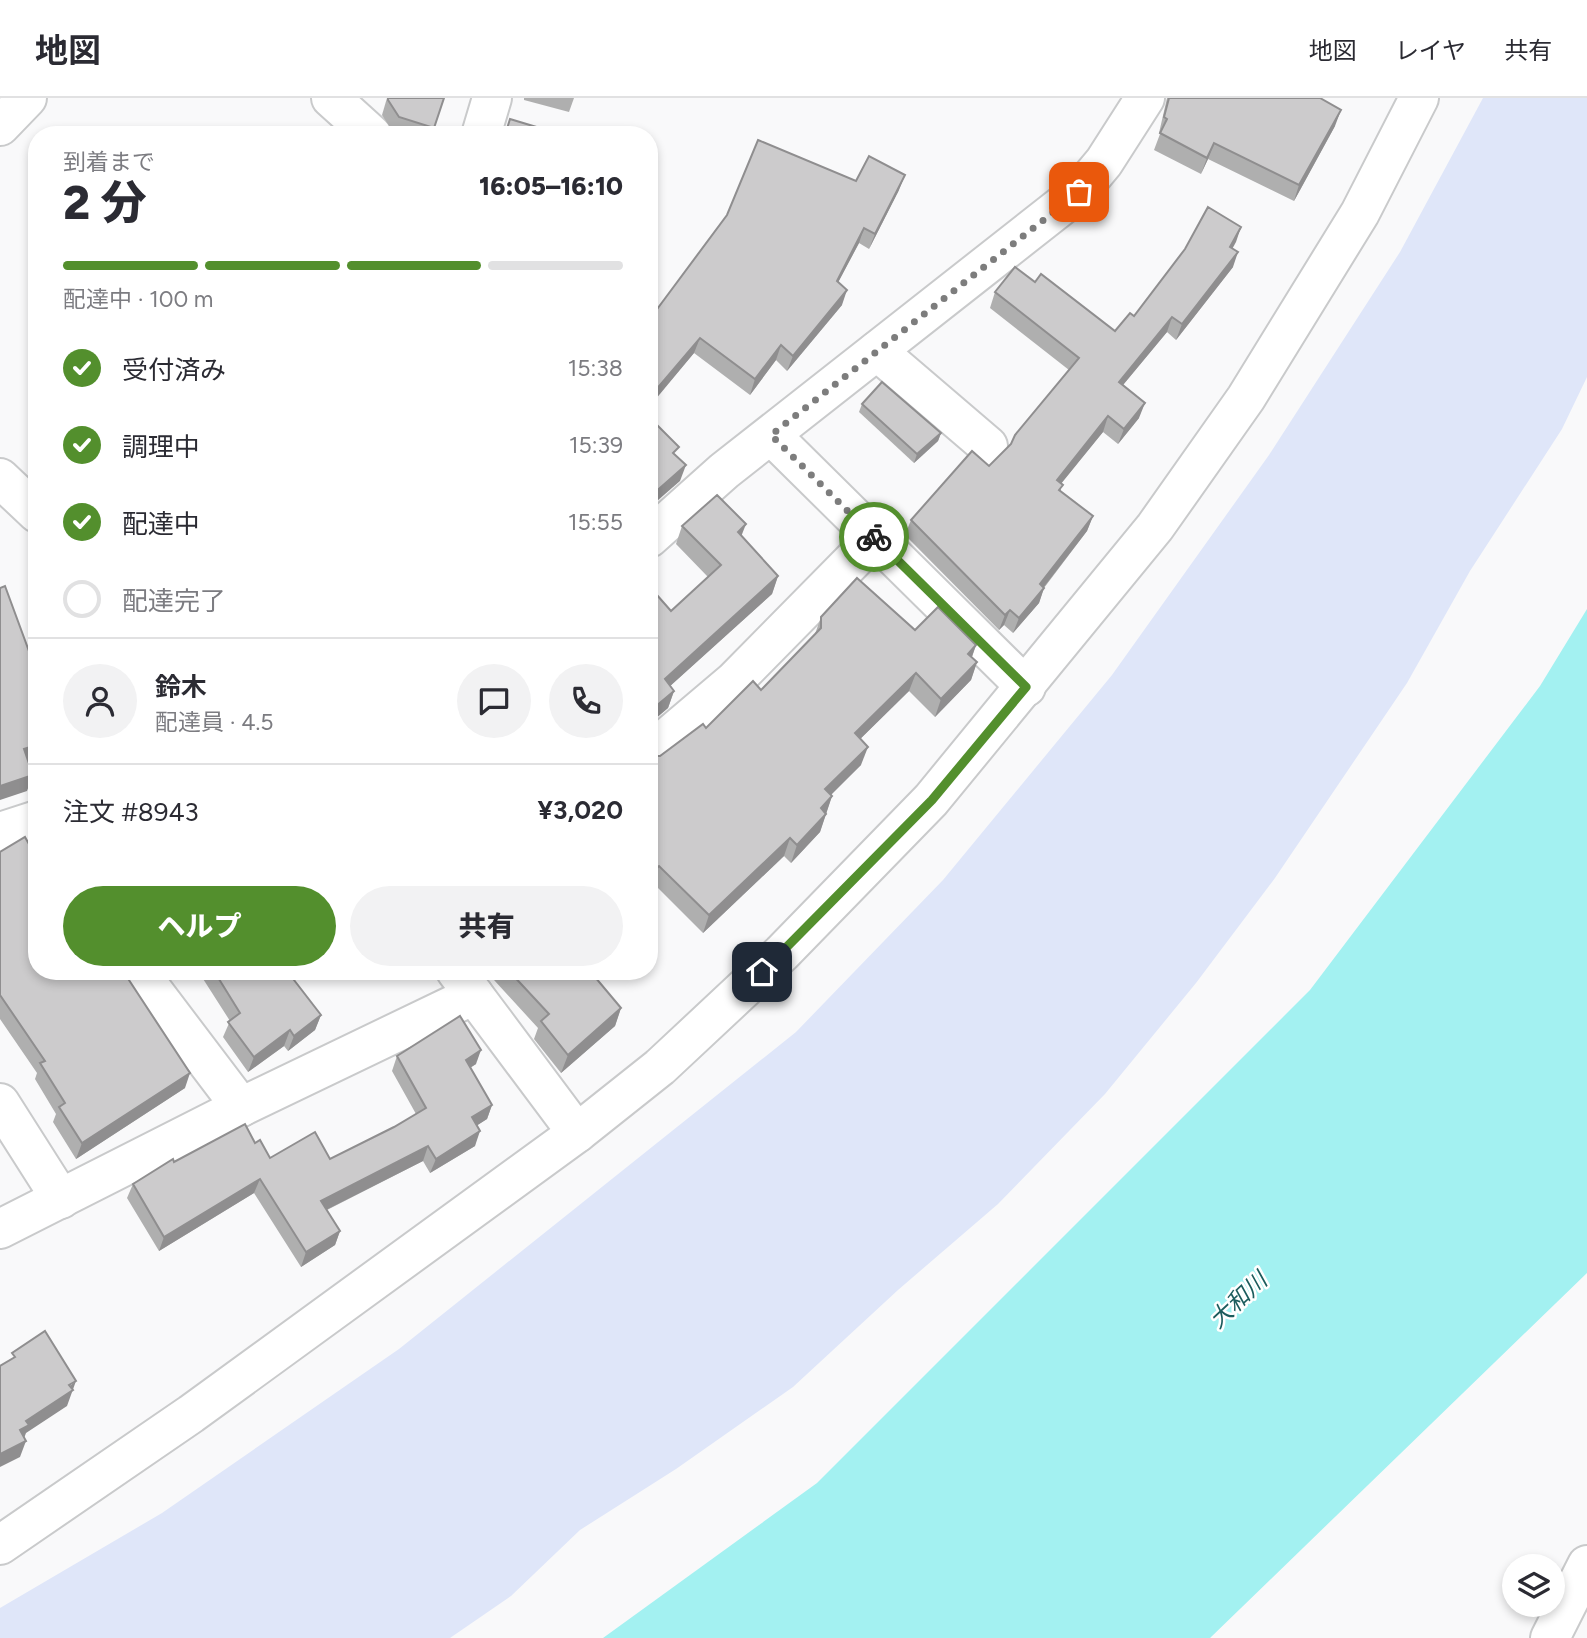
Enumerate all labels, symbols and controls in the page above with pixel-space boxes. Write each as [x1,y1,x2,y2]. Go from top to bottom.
text: 地図 [35,31,101,70]
text: 地図 [1309,36,1357,65]
text: レイヤ [1395,36,1466,65]
text: 共有 [1504,36,1552,65]
text: 到着まで [63,148,155,176]
pin [1049,162,1109,222]
text: 16:05–16:10 [479,170,623,202]
icon: bag [1060,173,1098,211]
text: 2 分 [63,175,147,231]
text: 配達中 · 100 m [63,285,213,313]
icon: check [63,349,101,387]
text: 受付済み [122,354,226,386]
text: 15:38 [568,354,623,382]
icon: check [63,426,101,464]
text: 調理中 [122,431,200,463]
text: 15:39 [569,431,623,459]
courier [839,502,909,572]
icon: check [63,503,101,541]
text: 配達中 [122,508,200,540]
text: 15:55 [568,508,623,536]
icon: bike [855,518,893,556]
text: 配達完了 [122,585,226,617]
button: person [63,664,137,738]
button: chat [457,664,531,738]
button: phone [549,664,623,738]
text: 鈴木 [155,671,207,703]
text: 配達員 · 4.5 [155,708,274,736]
text: ¥3,020 [538,794,623,826]
text: 注文 #8943 [63,796,199,828]
button: ヘルプ [63,886,336,966]
button: 共有 [350,886,623,966]
pin [732,942,792,1002]
icon: home [743,953,781,991]
water label: 大和川 [1203,1264,1275,1334]
map controls [1502,1554,1565,1617]
button: layers [1502,1554,1565,1617]

